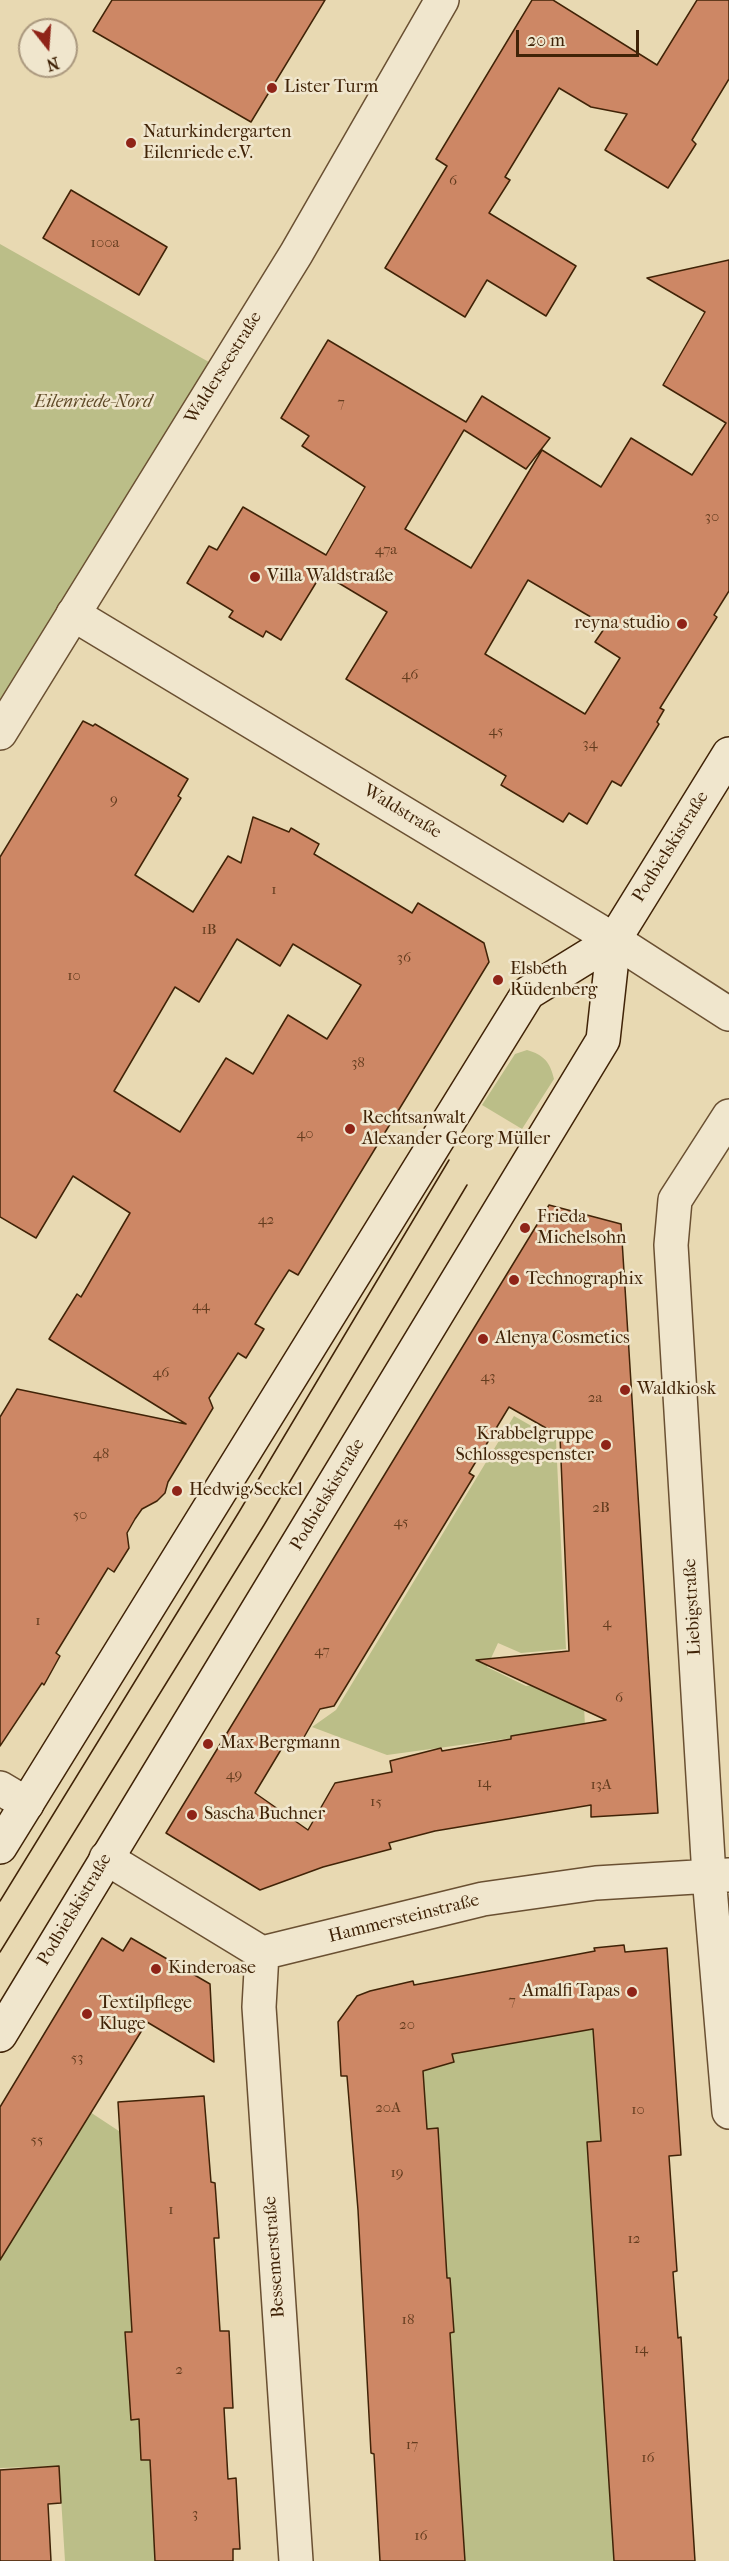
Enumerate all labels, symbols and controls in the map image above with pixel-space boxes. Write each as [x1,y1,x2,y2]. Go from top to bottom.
north arrow [18,18,78,78]
scale bar [519,18,642,56]
text: 20 m [527,30,565,51]
text: N [44,53,61,75]
place label: Lister Turm [284,77,378,99]
marker: Lister Turm [265,81,279,95]
place label: Naturkindergarten Eilenriede e.V. [143,122,291,164]
marker: Naturkindergarten Eilenriede e.V. [124,136,138,150]
house number: 6 [449,172,457,190]
house number: 100a [91,234,119,252]
street label: Walderseestraße [181,308,267,428]
park label: Eilenriede-Nord [34,392,152,414]
house number: 7 [337,394,345,412]
house number: 30 [705,508,719,526]
house number: 47a [375,541,397,559]
place label: Villa Waldstraße [267,566,393,588]
marker: Villa Waldstraße [248,570,262,584]
place label: reyna studio [574,613,670,635]
marker: reyna studio [675,617,689,631]
house number: 46 [402,666,418,684]
house number: 45 [489,722,503,740]
house number: 34 [582,735,598,753]
street label: Waldstraße [359,780,445,844]
street label: Podbielskistraße [628,788,714,906]
house number: 9 [110,791,118,809]
house number: 1 [271,881,277,899]
house number: 1B [201,921,217,939]
house number: 36 [397,949,411,967]
place label: Elsbeth Rüdenberg [510,959,597,1002]
house number: 10 [67,967,81,985]
marker: Elsbeth Rüdenberg [491,973,505,987]
house number: 38 [351,1054,365,1072]
place label: Rechtsanwalt Alexander Georg Müller [362,1108,550,1150]
marker: Rechtsanwalt Alexander Georg Müller [343,1122,357,1136]
house number: 40 [296,1125,314,1143]
place label: Frieda Michelsohn [537,1207,627,1250]
house number: 42 [258,1211,274,1229]
marker: Frieda Michelsohn [518,1221,532,1235]
place label: Technographix [526,1269,643,1291]
marker: Technographix [507,1273,521,1287]
house number: 44 [192,1297,210,1315]
place label: Alenya Cosmetics [495,1328,630,1350]
marker: Alenya Cosmetics [476,1332,490,1346]
house number: 46 [153,1364,169,1382]
house number: 43 [480,1368,496,1386]
place label: Waldkiosk [637,1379,716,1401]
marker: Waldkiosk [618,1383,632,1397]
house number: 2a [588,1389,602,1407]
place label: Krabbelgruppe Schlossgespenster [456,1424,594,1466]
street label: Podbielskistraße [286,1435,370,1555]
marker: Krabbelgruppe Schlossgespenster [599,1438,613,1452]
house number: 48 [93,1445,109,1463]
place label: Hedwig Seckel [189,1480,303,1502]
marker: Hedwig Seckel [170,1484,184,1498]
house number: 2B [592,1499,610,1517]
house number: 50 [73,1506,87,1524]
house number: 45 [394,1513,408,1531]
street label: Liebigstraße [680,1558,706,1656]
house number: 1 [35,1612,41,1630]
house number: 4 [603,1614,611,1632]
house number: 47 [314,1642,330,1660]
house number: 6 [615,1689,623,1707]
place label: Max Bergmann [220,1733,340,1755]
marker: Max Bergmann [201,1737,215,1751]
house number: 49 [226,1766,242,1784]
house number: 14 [477,1774,491,1792]
house number: 13A [590,1776,612,1794]
house number: 15 [370,1793,382,1811]
place label: Sascha Buchner [204,1804,325,1826]
marker: Sascha Buchner [185,1808,199,1822]
street label: Podbielskistraße [33,1850,117,1970]
street label: Hammersteinstraße [326,1890,482,1948]
place label: Kinderoase [168,1958,256,1980]
marker: Kinderoase [149,1962,163,1976]
place label: Amalfi Tapas [523,1981,620,2003]
marker: Amalfi Tapas [625,1985,639,1999]
house number: 7 [508,1992,516,2010]
place label: Textilpflege Kluge [99,1993,192,2036]
marker: Textilpflege Kluge [80,2007,94,2021]
house number: 20 [399,2016,415,2034]
house number: 53 [71,2049,83,2067]
house number: 20A [375,2099,401,2117]
house number: 10 [631,2101,645,2119]
house number: 55 [31,2131,43,2149]
house number: 19 [390,2164,404,2182]
street label: Bessemerstraße [260,2195,290,2319]
house number: 1 [168,2201,174,2219]
house number: 12 [627,2230,641,2248]
house number: 18 [402,2311,414,2329]
house number: 14 [634,2340,648,2358]
house number: 2 [175,2361,183,2379]
house number: 17 [406,2436,418,2454]
house number: 16 [641,2449,655,2467]
house number: 3 [192,2505,198,2523]
house number: 16 [414,2527,428,2545]

